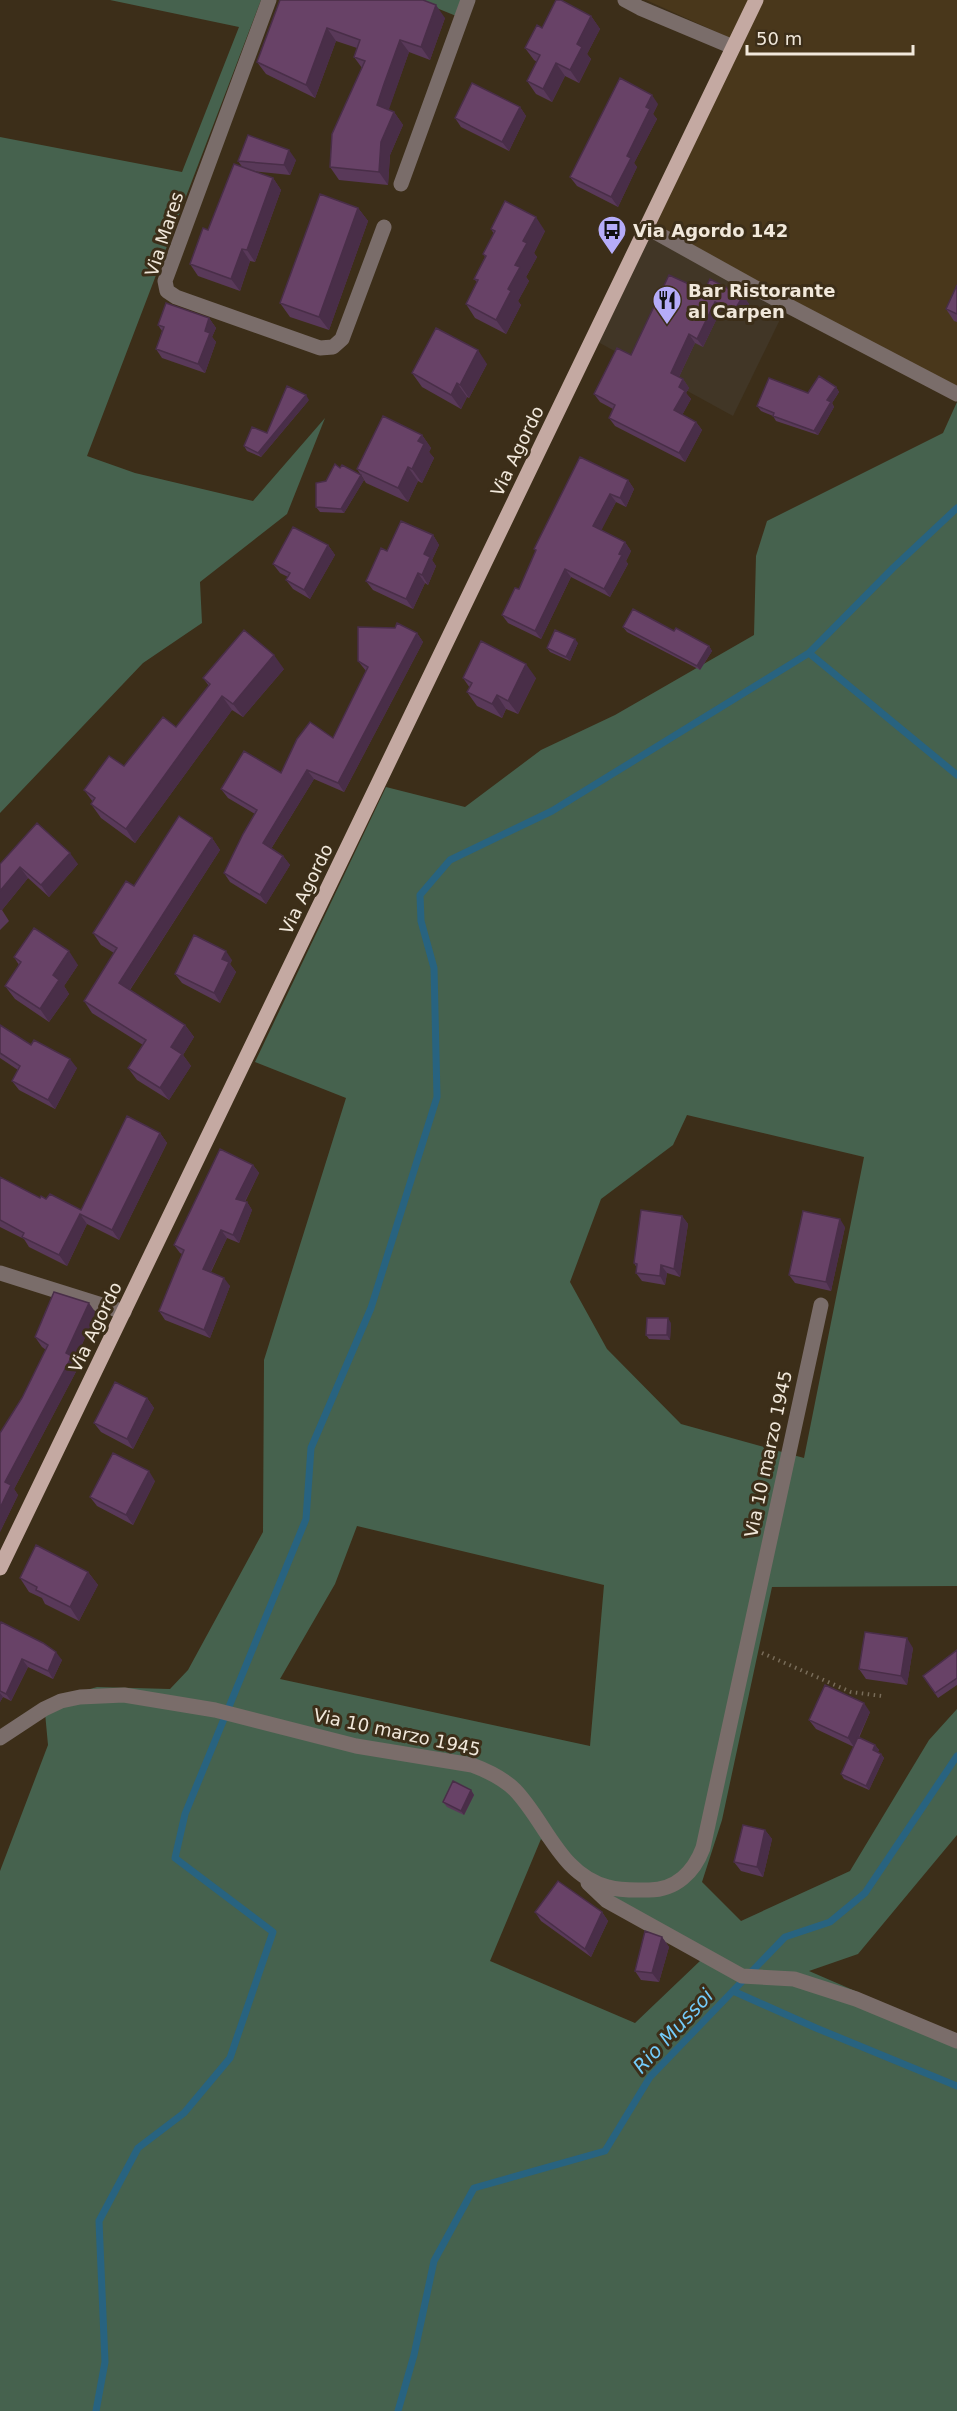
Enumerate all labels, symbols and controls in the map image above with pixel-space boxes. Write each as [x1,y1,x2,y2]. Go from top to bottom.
scale bar [747,18,914,56]
text: 50 m [756,28,802,49]
street label: Via Mares [140,189,188,279]
bus stop icon: Via Agordo 142 [596,214,628,256]
place label: Via Agordo 142 [633,220,788,241]
place label: Bar Ristorante al Carpen [688,280,835,322]
restaurant icon: Bar Ristorante al Carpen [651,284,683,326]
street label: Via Agordo [486,402,548,500]
street label: Via Agordo [275,840,337,938]
street label: Via Agordo [64,1278,126,1376]
street label: Via 10 marzo 1945 [740,1369,796,1539]
street label: Via 10 marzo 1945 [312,1704,482,1760]
water label: Rio Mussoi [628,1984,718,2078]

